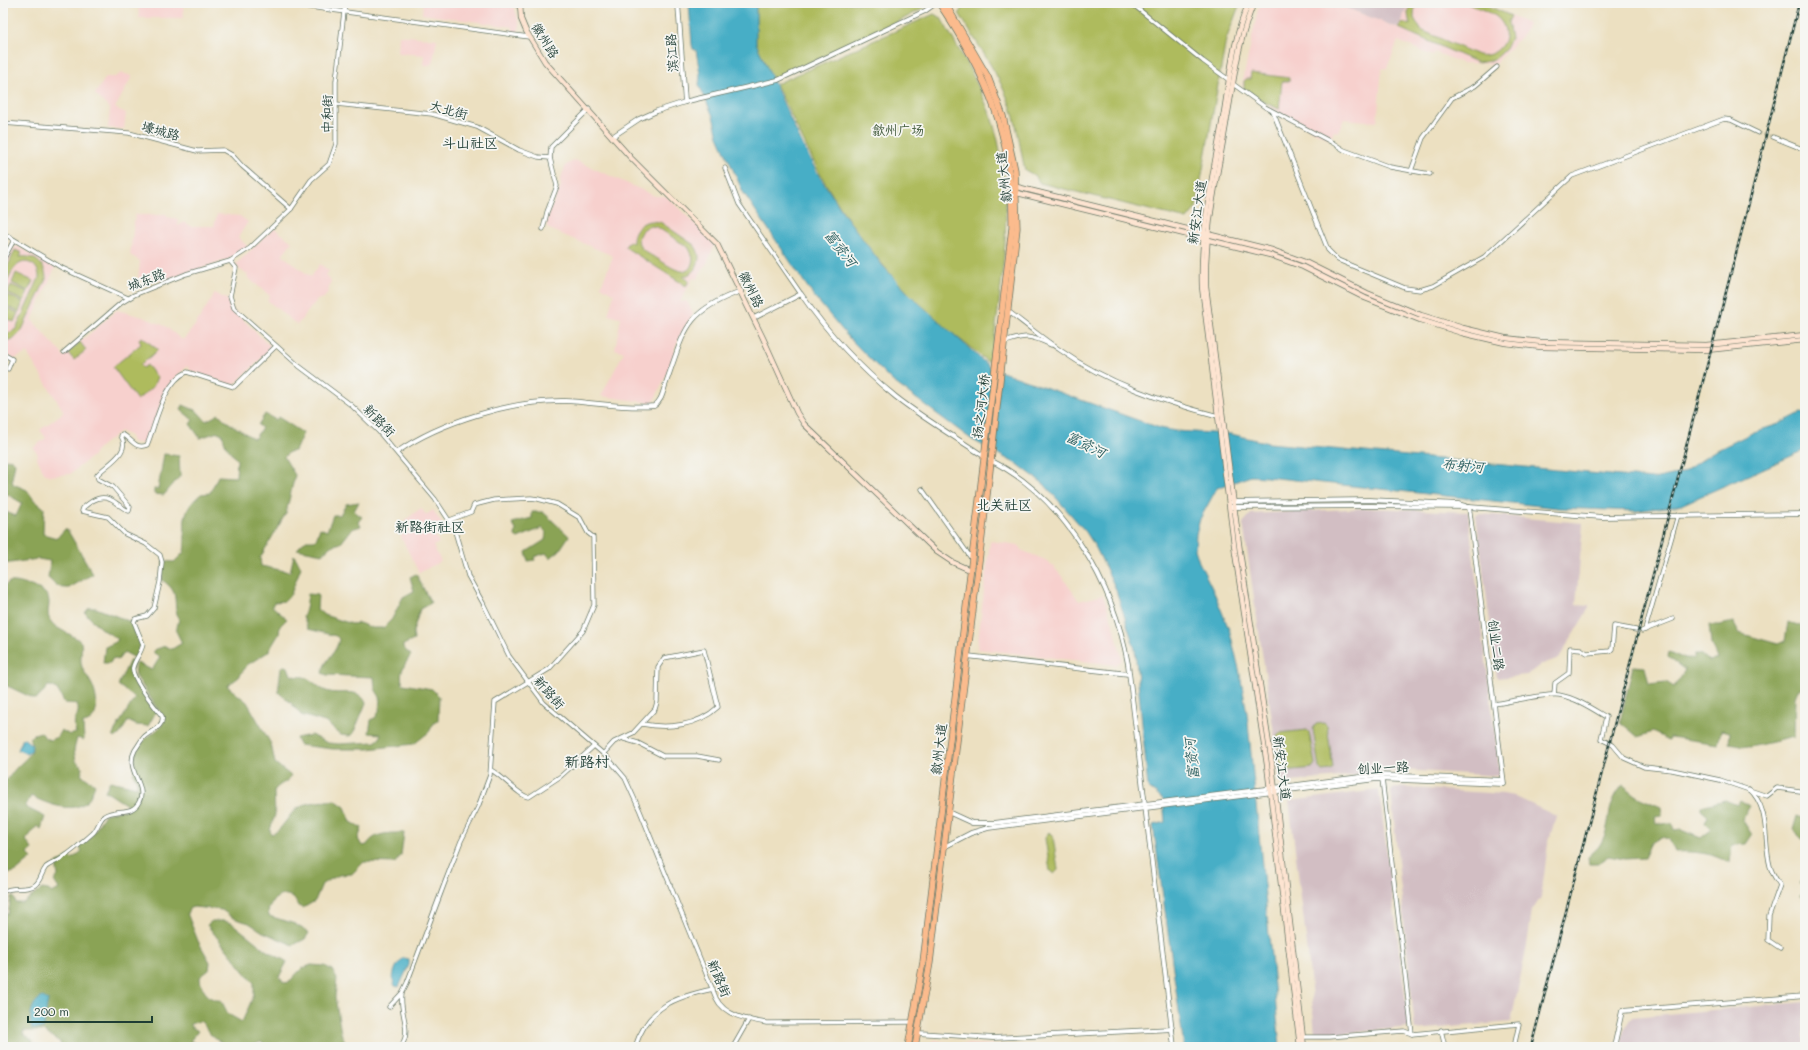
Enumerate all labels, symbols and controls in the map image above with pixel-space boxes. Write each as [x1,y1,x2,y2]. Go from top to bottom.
street label: 徽州路 [528,19,564,61]
street label: 滨江路 [661,33,681,73]
street label: 中和街 [318,94,335,134]
street label: 大北街 [428,96,470,122]
street label: 壕城路 [140,117,182,143]
park label: 歙州广场 [872,121,924,138]
district label: 斗山社区 [442,133,498,152]
street label: 歙州大道 [992,150,1014,204]
street label: 新安江大道 [1183,179,1209,245]
water label: 富资河 [821,226,863,272]
street label: 城东路 [125,264,167,294]
street label: 徽州路 [736,268,768,310]
street label: 扬之河大桥 [968,373,992,439]
street label: 新路街 [360,400,400,440]
water label: 富资河 [1063,426,1111,463]
water label: 布射河 [1441,454,1487,476]
district label: 北关社区 [976,495,1032,514]
district label: 新路街社区 [395,517,465,536]
street label: 创业二路 [1485,618,1509,672]
street label: 新路街 [531,672,569,712]
street label: 歙州大道 [926,722,950,776]
water label: 富资河 [1179,735,1203,781]
street label: 新安江大道 [1271,735,1295,801]
district label: 新路村 [564,751,610,771]
street label: 创业一路 [1357,757,1409,777]
street label: 新路街 [705,957,735,999]
scale bar [28,998,152,1024]
text: 200 m [34,1003,69,1019]

